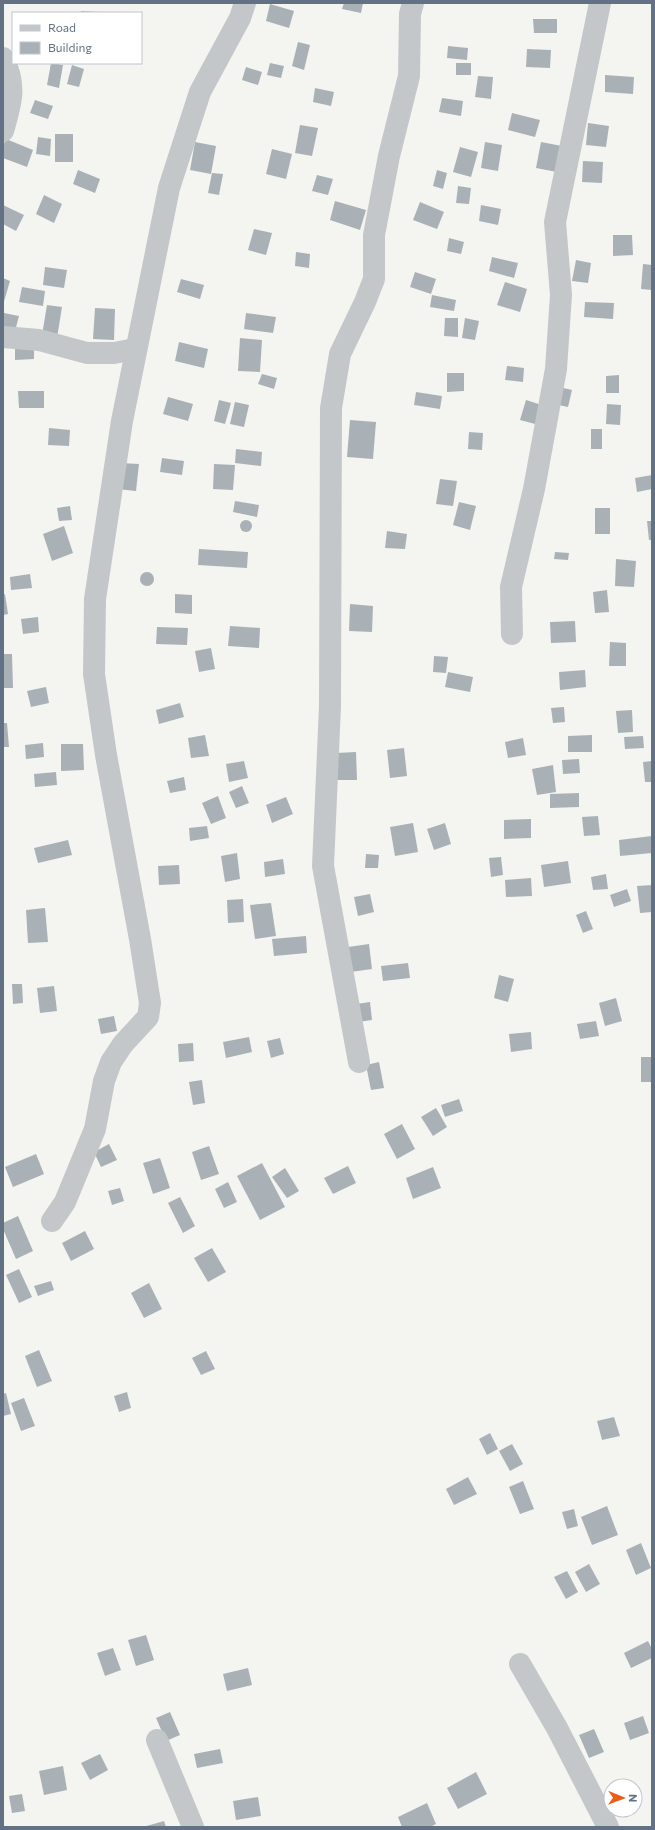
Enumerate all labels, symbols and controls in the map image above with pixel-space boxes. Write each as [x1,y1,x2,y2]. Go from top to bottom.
legend [12,12,142,64]
text: Road [48,20,76,34]
text: Building [48,40,92,54]
north arrow [603,1778,643,1818]
text: N [627,1794,640,1802]

